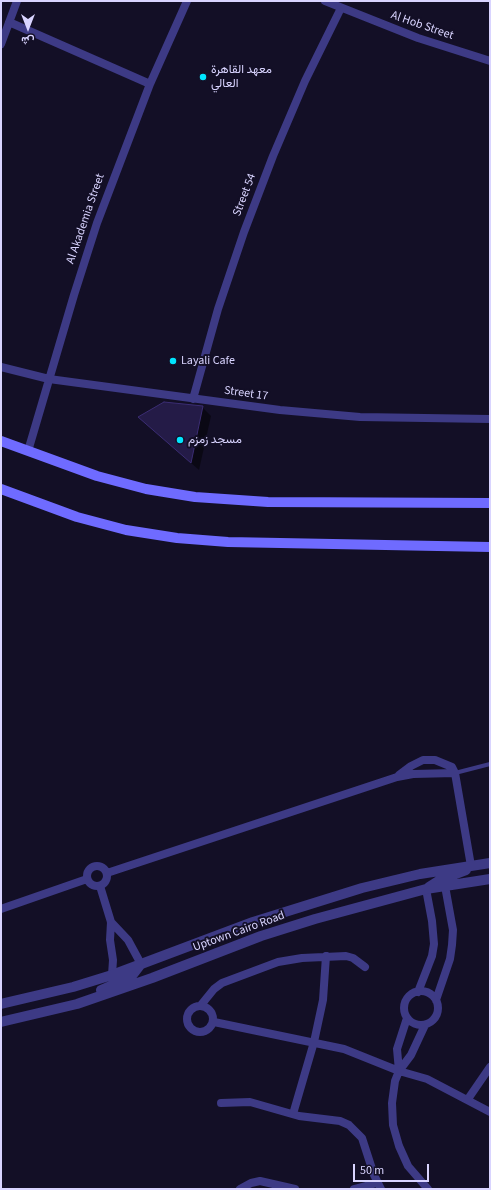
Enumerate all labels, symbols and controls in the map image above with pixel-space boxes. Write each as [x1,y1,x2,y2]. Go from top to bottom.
north arrow [8,8,48,48]
street label: Al Hob Street [389,9,455,43]
text: ش [21,33,35,48]
place label: معهد القاهرة العالي [211,63,272,91]
marker: معهد القاهرة العالي [198,72,208,82]
street label: Al Akademia Street [64,172,108,266]
street label: Street 54 [230,172,260,218]
place label: Layali Cafe [181,354,235,368]
marker: Layali Cafe [168,356,178,366]
street label: Street 17 [223,384,269,404]
place label: مسجد زمزم [188,433,242,447]
marker: مسجد زمزم [175,435,185,445]
street label: Uptown Cairo Road [191,909,287,955]
scale bar [355,1156,431,1182]
text: 50 m [360,1162,384,1179]

